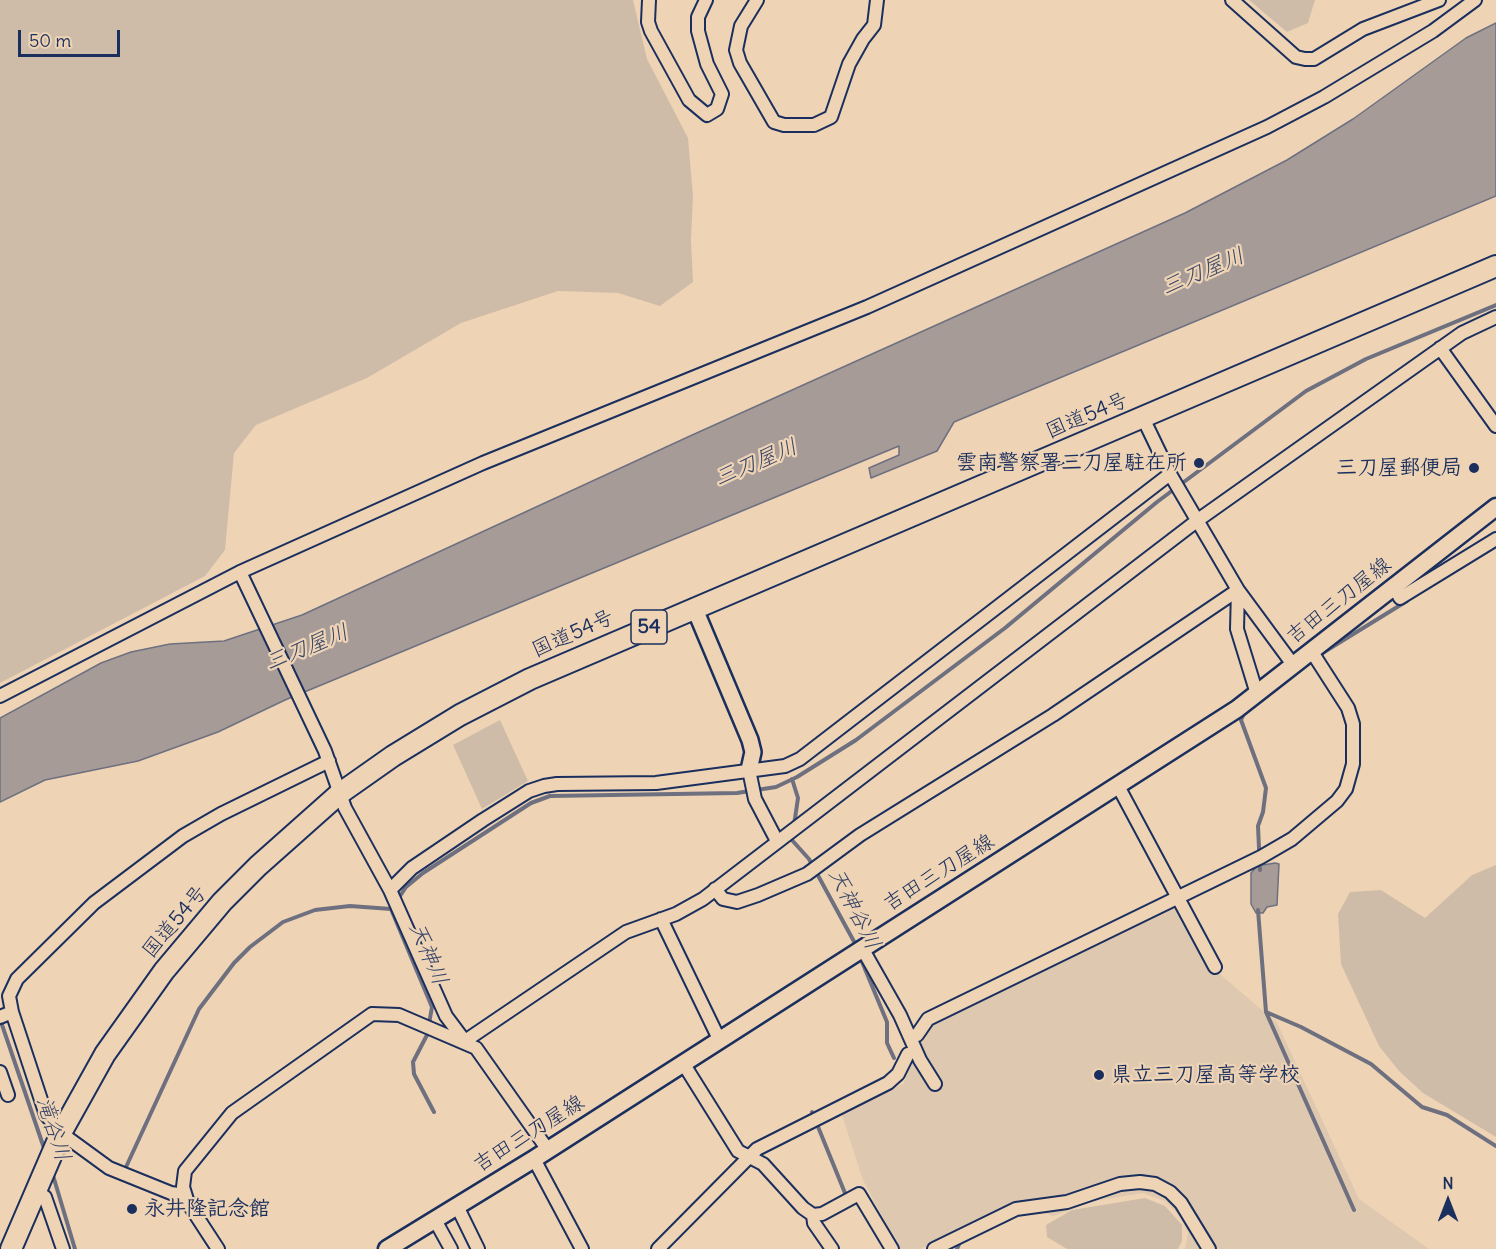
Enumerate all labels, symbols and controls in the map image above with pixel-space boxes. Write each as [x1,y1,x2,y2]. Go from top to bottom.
scale bar [21,18,123,56]
text: 50 m [29,29,71,52]
water label: 三刀屋川 [1157,243,1249,301]
street label: 国道54号 [1042,387,1132,445]
water label: 三刀屋川 [710,434,802,492]
place label: 雲南警察署三刀屋駐在所 [956,450,1187,476]
place label: 三刀屋郵便局 [1336,455,1462,481]
marker: 雲南警察署三刀屋駐在所 [1192,456,1206,470]
marker: 三刀屋郵便局 [1467,461,1481,475]
street label: 吉田三刀屋線 [1282,552,1396,650]
street label: 国道54号 [528,605,618,663]
road number: 54 [631,610,667,644]
water label: 三刀屋川 [261,619,353,677]
street label: 吉田三刀屋線 [879,829,999,917]
water label: 天神谷川 [822,864,886,954]
street label: 国道54号 [137,880,213,964]
water label: 天神川 [403,918,453,990]
place label: 県立三刀屋高等学校 [1111,1062,1300,1088]
marker: 県立三刀屋高等学校 [1092,1068,1106,1082]
street label: 吉田三刀屋線 [469,1090,589,1178]
water label: 滝谷川 [30,1094,76,1164]
north arrow [1418,1171,1478,1231]
text: N [1442,1173,1454,1193]
place label: 永井隆記念館 [144,1196,270,1222]
marker: 永井隆記念館 [125,1202,139,1216]

